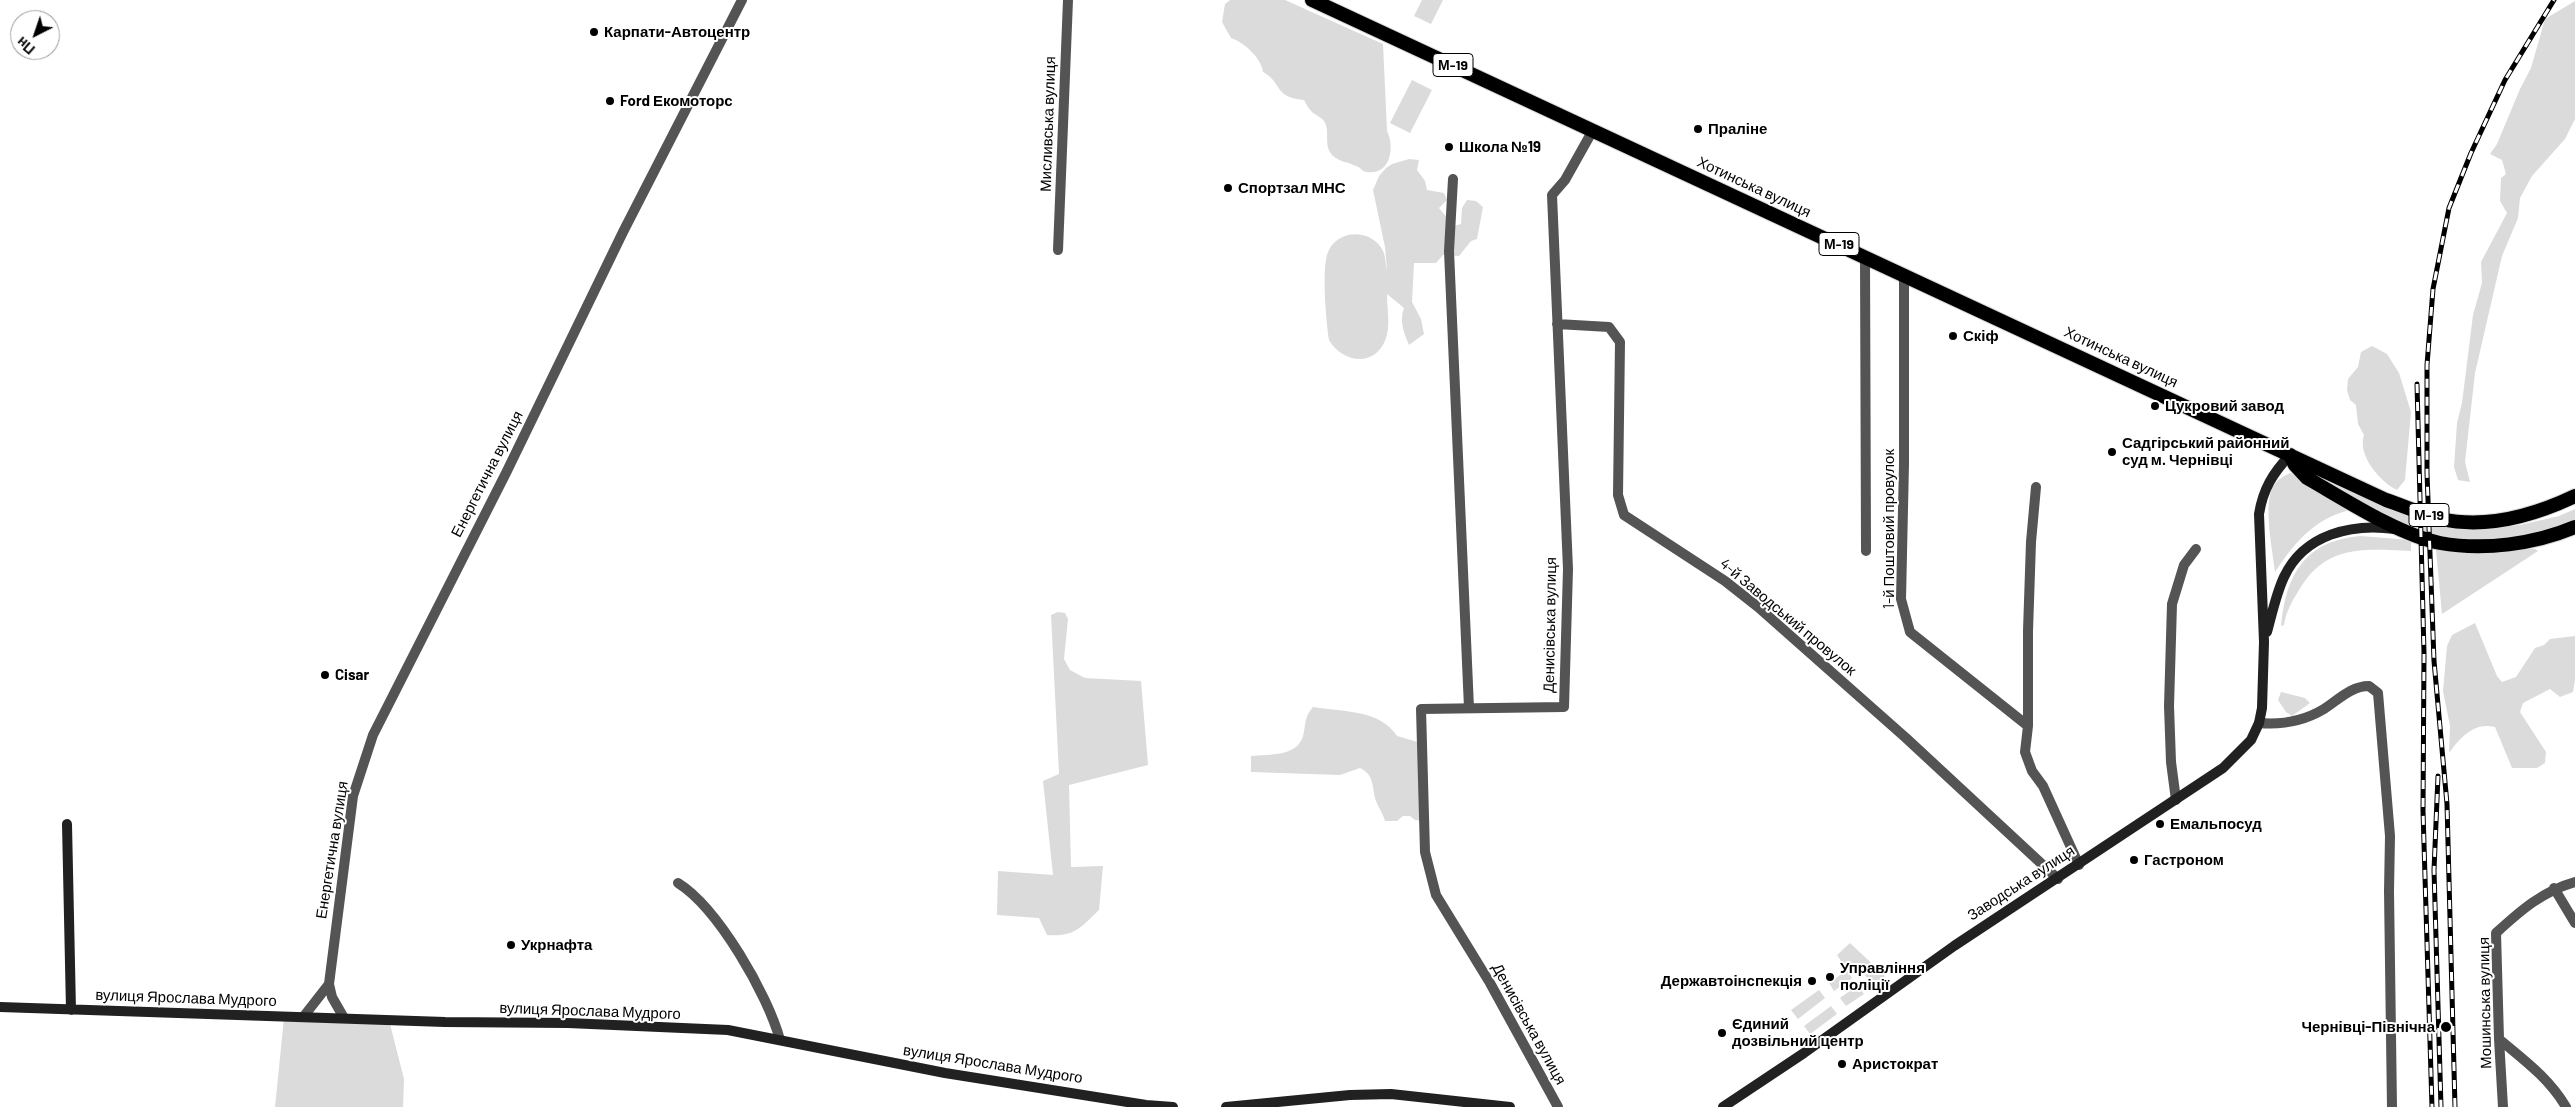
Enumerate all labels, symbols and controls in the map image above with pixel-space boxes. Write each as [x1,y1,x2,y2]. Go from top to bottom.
north arrow [10,10,60,60]
place label: Карпати-Автоцентр [604,23,750,41]
marker: Карпати-Автоцентр [588,26,600,38]
text: Пн [13,33,38,58]
road number: М-19 [1433,54,1473,76]
street label: Мисливська вулиця [1037,56,1059,192]
place label: Ford Екомоторс [620,92,733,110]
marker: Ford Екомоторс [604,95,616,107]
place label: Праліне [1708,120,1767,138]
marker: Праліне [1692,123,1704,135]
place label: Школа №19 [1459,138,1541,156]
marker: Школа №19 [1443,141,1455,153]
street label: Хотинська вулиця [1694,153,1814,221]
place label: Спортзал МНС [1238,179,1346,197]
marker: Спортзал МНС [1222,182,1234,194]
road number: М-19 [1819,232,1859,255]
street label: Хотинська вулиця [2061,323,2181,391]
place label: Скіф [1963,327,1999,345]
marker: Скіф [1947,330,1959,342]
place label: Цукровий завод [2165,397,2284,415]
marker: Цукровий завод [2149,400,2161,412]
street label: Енергетична вулиця [447,408,527,540]
place label: Садгірський районний суд м. Чернівці [2122,434,2289,469]
marker: Садгірський районний суд м. Чернівці [2106,446,2118,458]
street label: 1-й Поштовий провулок [1880,449,1898,609]
road number: М-19 [2409,504,2449,526]
street label: 4-й Заводський провулок [1716,555,1860,679]
street label: Денисівська вулиця [1540,557,1560,693]
place label: Cisar [335,666,369,684]
marker: Cisar [319,669,331,681]
street label: Енергетична вулиця [312,780,352,920]
place label: Емальпосуд [2170,815,2262,833]
marker: Емальпосуд [2154,818,2166,830]
street label: Заводська вулиця [1964,842,2078,924]
place label: Гастроном [2144,851,2224,869]
marker: Гастроном [2128,854,2140,866]
place label: Укрнафта [521,936,592,954]
street label: Мошинська вулиця [2475,937,2495,1069]
marker: Укрнафта [505,939,517,951]
place label: Управління поліції [1840,959,1925,994]
street label: Денисівська вулиця [1488,960,1570,1088]
marker: Управління поліції [1824,971,1836,983]
place label: Державтоінспекція [1661,972,1802,990]
marker: Державтоінспекція [1806,975,1818,987]
street label: вулиця Ярослава Мудрого [95,986,277,1010]
street label: вулиця Ярослава Мудрого [499,999,681,1023]
place label: Єдиний дозвільний центр [1732,1015,1864,1050]
place label: Чернівці-Північна [2301,1018,2435,1036]
marker: Чернівці-Північна [2439,1020,2453,1034]
marker: Єдиний дозвільний центр [1716,1027,1728,1039]
street label: вулиця Ярослава Мудрого [902,1041,1084,1087]
place label: Аристократ [1852,1055,1938,1073]
marker: Аристократ [1836,1058,1848,1070]

